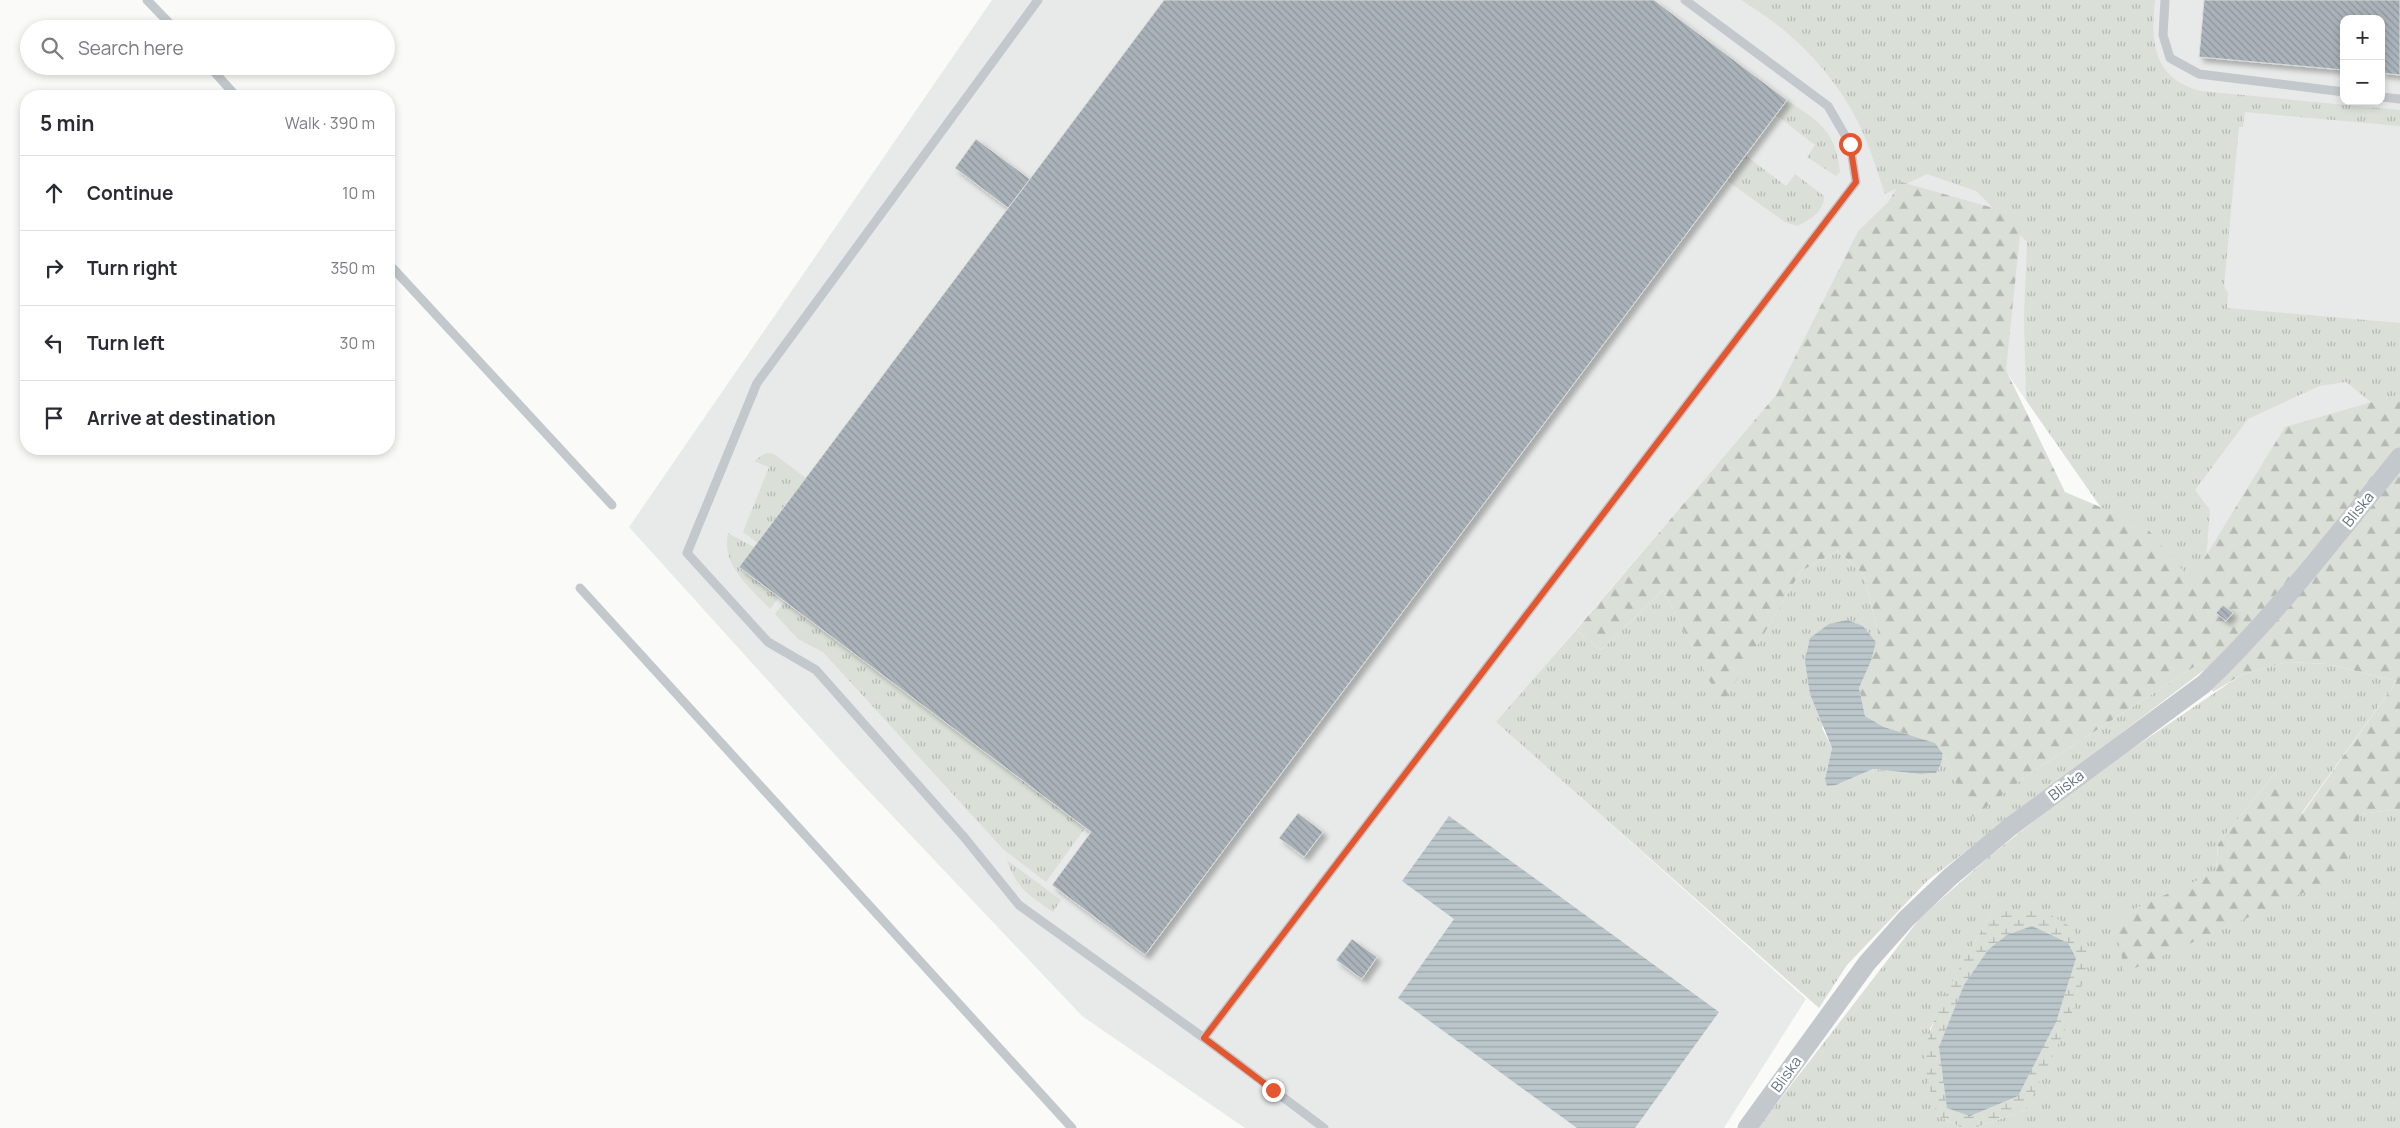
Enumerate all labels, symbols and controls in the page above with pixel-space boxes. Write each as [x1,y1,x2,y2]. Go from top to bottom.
map controls [2340,15,2385,105]
button: + [2340,15,2385,60]
search box [20,20,395,75]
icon: search [38,34,66,62]
text: Search here [78,35,184,61]
button: − [2340,60,2385,105]
text: 5 min [40,109,94,137]
text: Walk · 390 m [285,112,375,134]
route start [1839,133,1862,156]
icon: ahead [40,179,68,207]
text: Continue [87,180,173,206]
text: 10 m [342,182,375,204]
icon: right [40,254,68,282]
text: Turn right [87,255,177,281]
text: 350 m [330,257,375,279]
icon: left [40,329,68,357]
text: Turn left [87,330,165,356]
text: 30 m [340,332,375,354]
icon: arrive [40,404,68,432]
text: Arrive at destination [87,405,276,431]
street label: Bliska [2337,487,2379,531]
street label: Bliska [2044,765,2088,805]
street label: Bliska [1766,1052,1806,1096]
route end [1262,1079,1285,1102]

